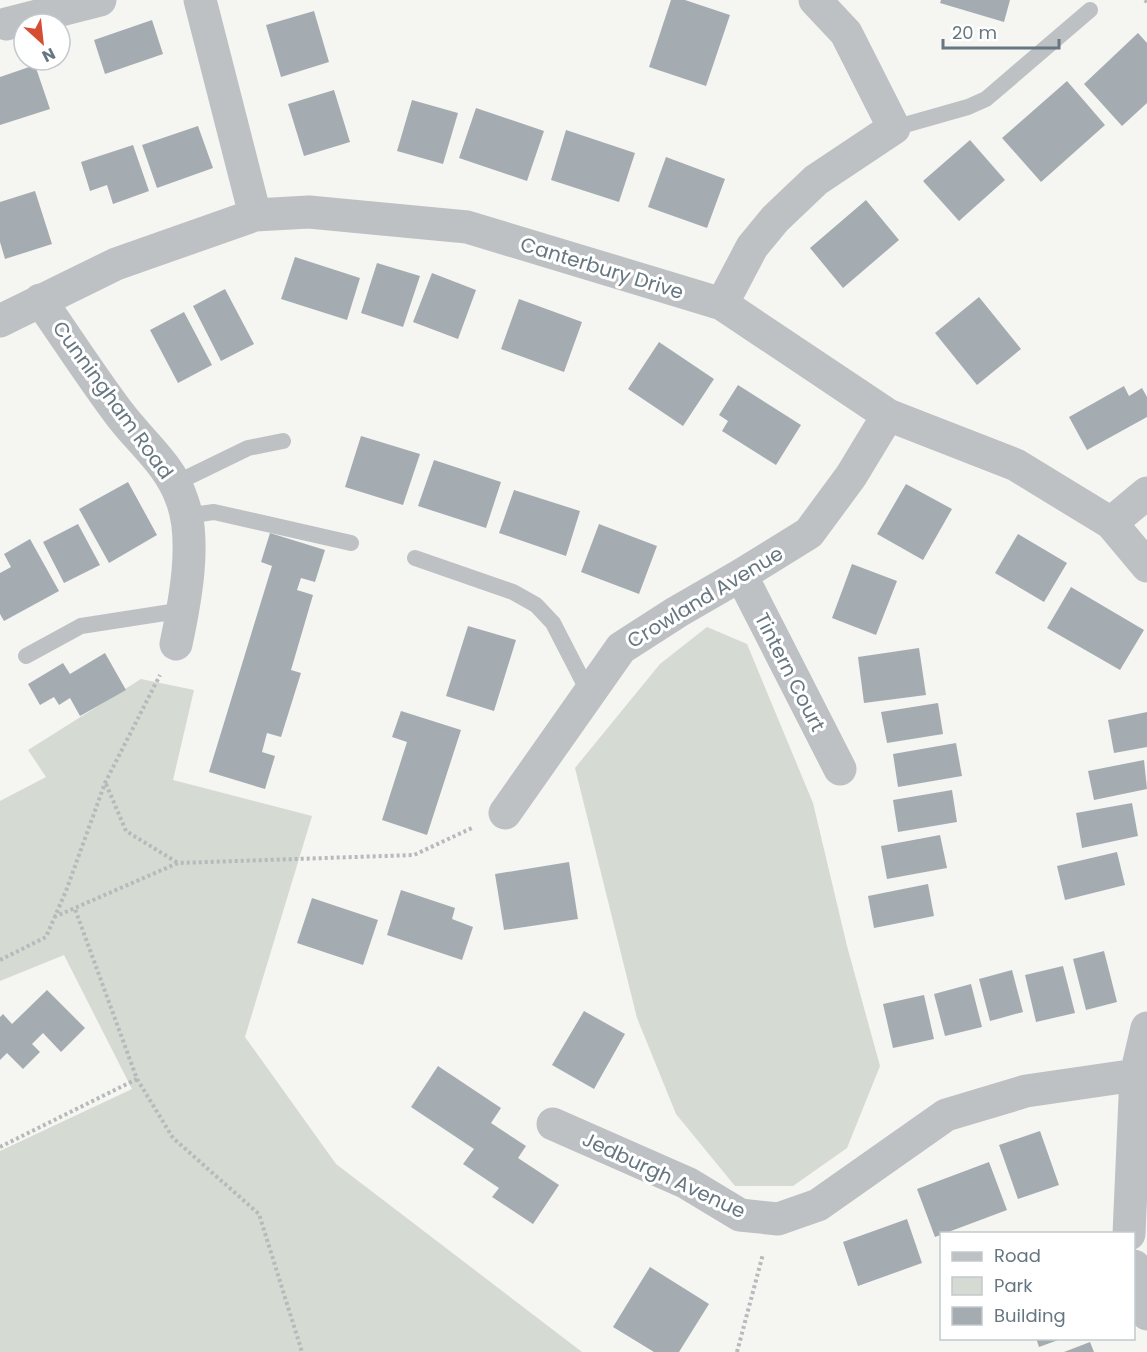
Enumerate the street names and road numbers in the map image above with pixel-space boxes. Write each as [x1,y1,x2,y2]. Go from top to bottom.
street label: Canterbury Drive [517,230,687,306]
street label: Cunningham Road [46,315,180,485]
street label: Crowland Avenue [622,539,788,655]
street label: Tintern Court [748,608,832,736]
street label: Jedburgh Avenue [578,1125,750,1225]

